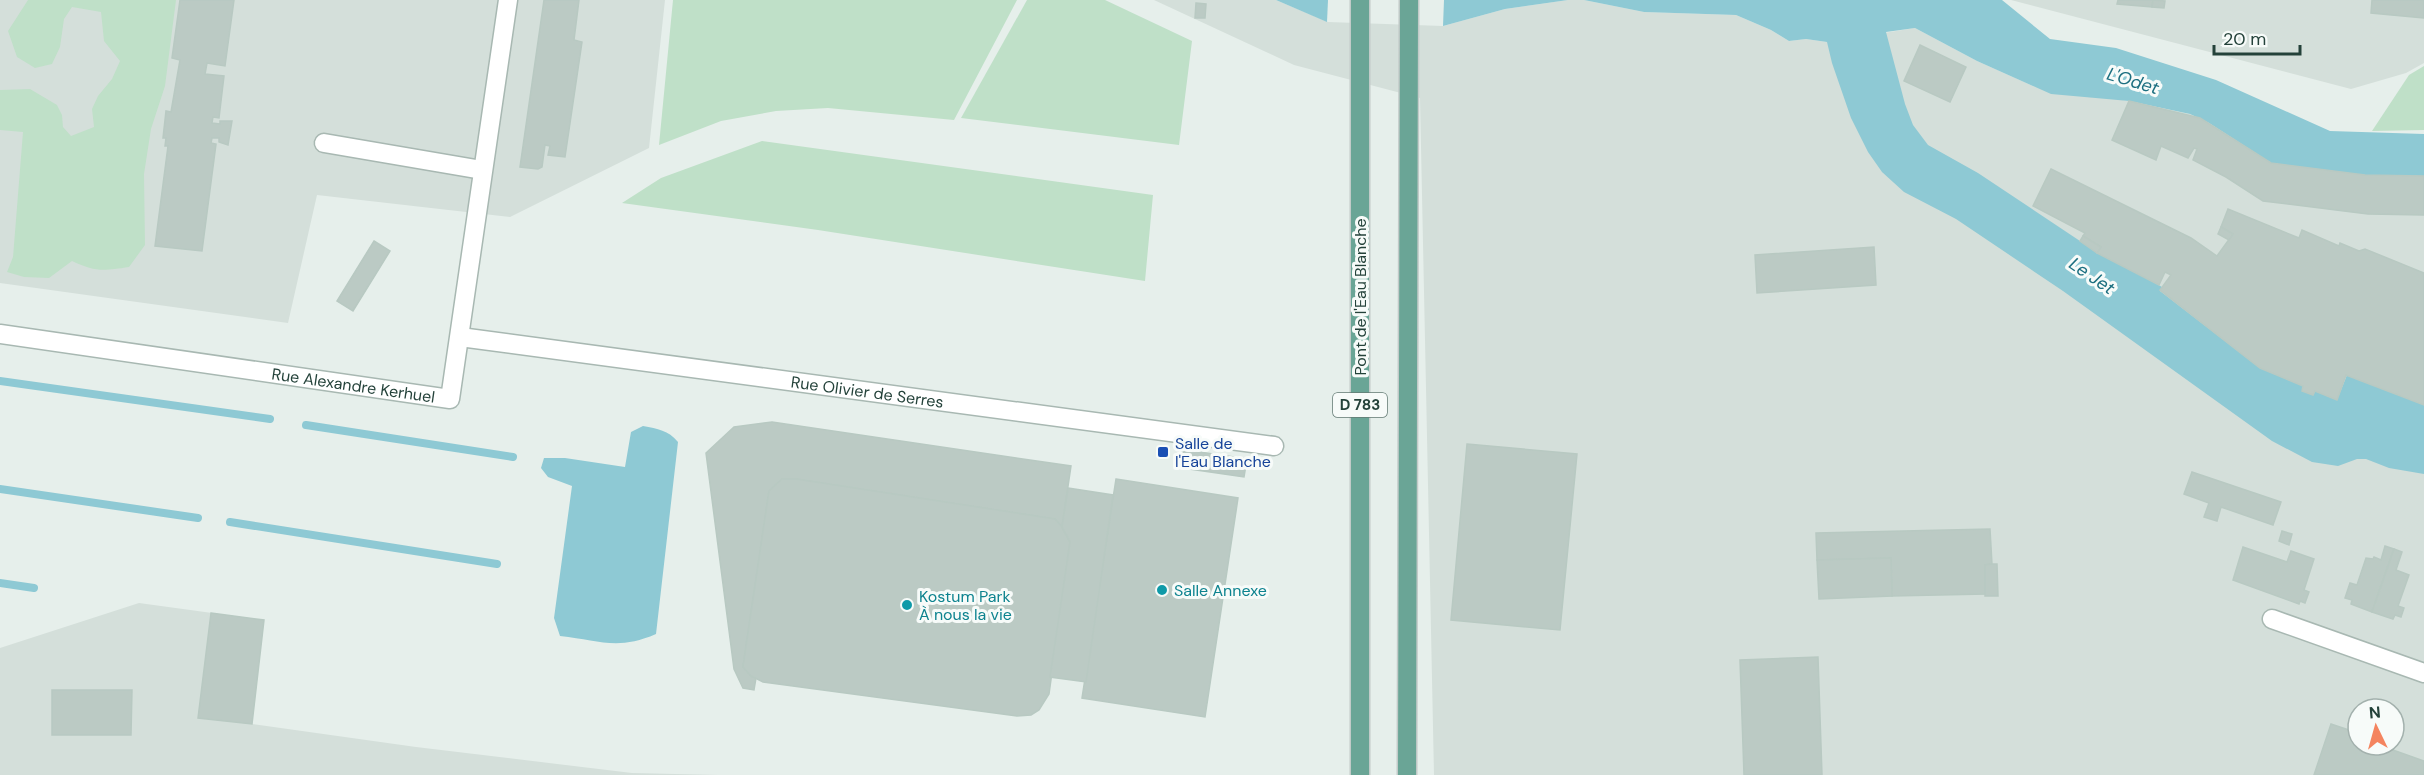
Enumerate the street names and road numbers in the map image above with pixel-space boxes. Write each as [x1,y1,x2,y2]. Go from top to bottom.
street label: Pont de l'Eau Blanche [1350,218,1371,376]
street label: Rue Alexandre Kerhuel [270,363,436,408]
street label: Rue Olivier de Serres [790,371,945,413]
road number: D 783 [1333,393,1387,417]

